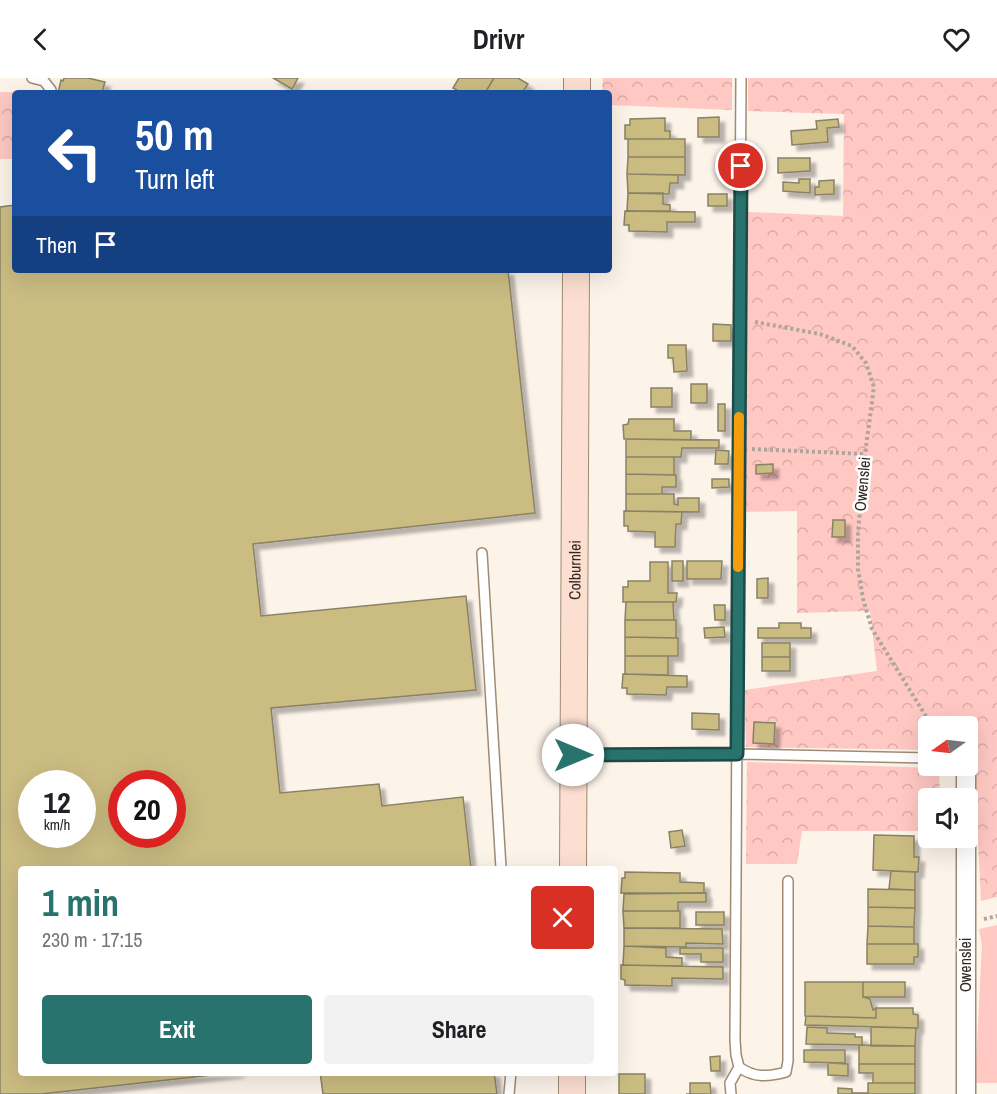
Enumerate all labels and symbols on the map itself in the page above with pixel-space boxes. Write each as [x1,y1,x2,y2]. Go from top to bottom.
pin [715,140,766,191]
street label: Owenslei [849,456,875,512]
street label: Colburnlei [563,540,586,600]
north arrow [918,716,978,776]
position arrow [541,723,605,787]
speed limit sign: 20 [108,770,186,848]
street label: Owenslei [954,938,976,992]

